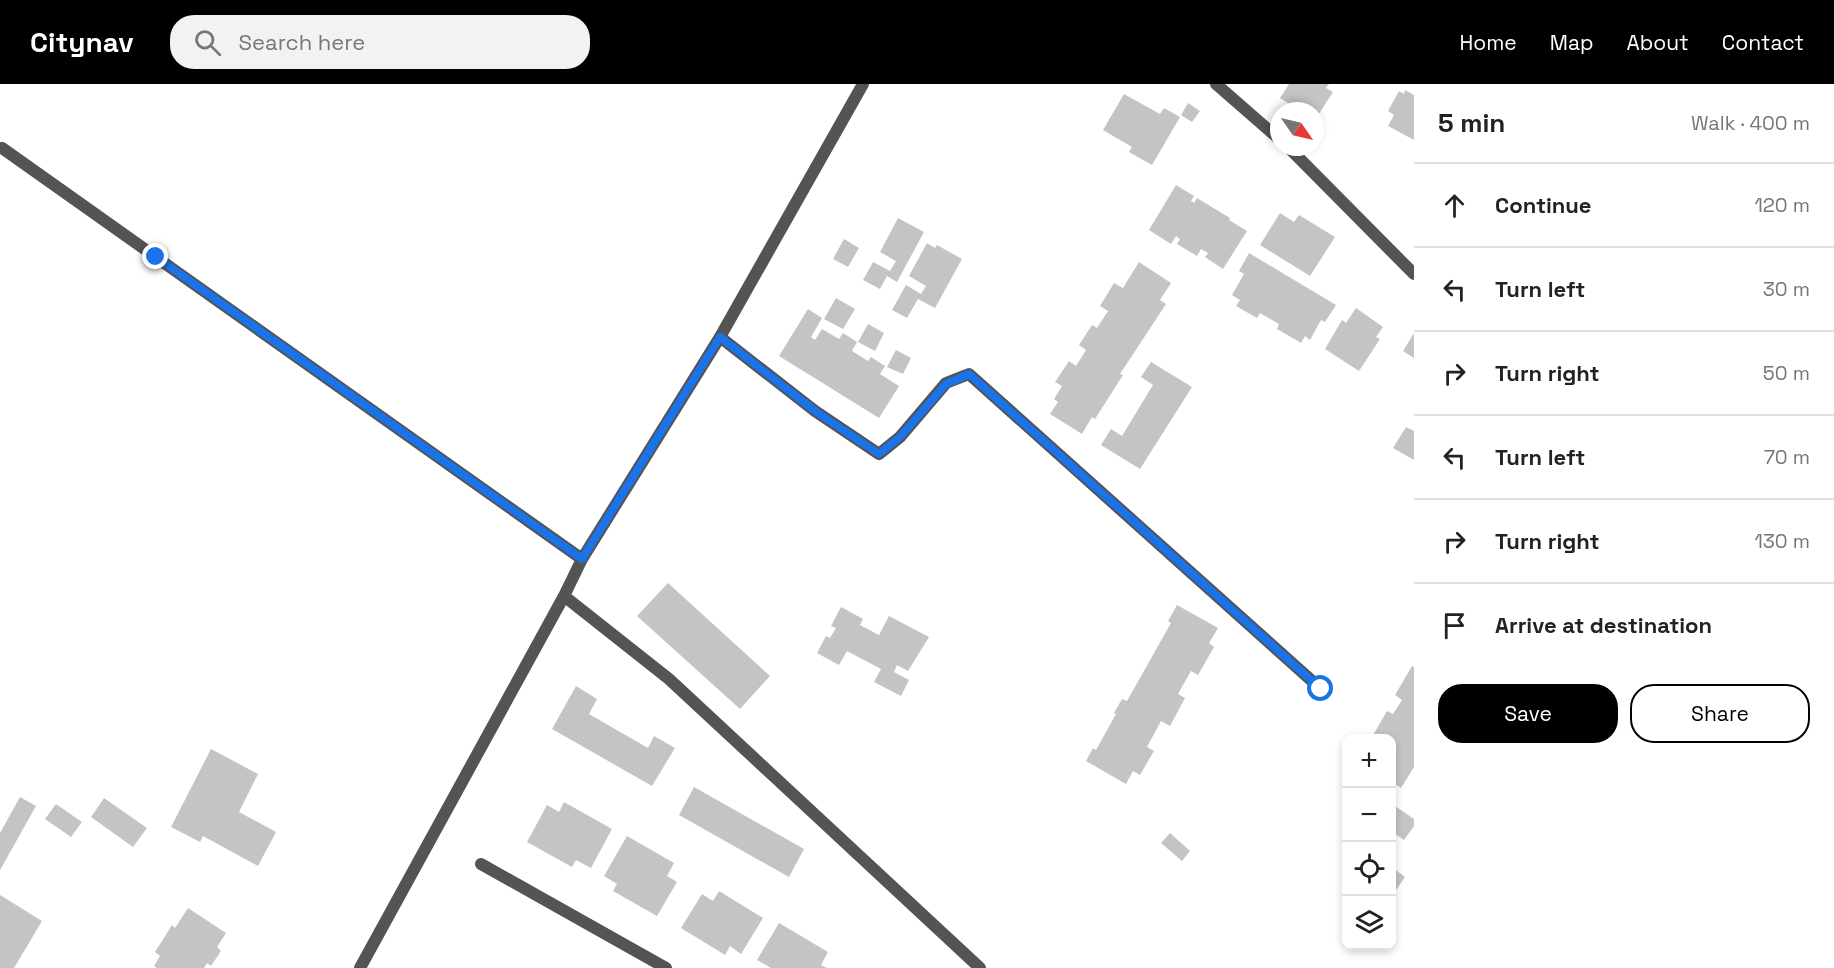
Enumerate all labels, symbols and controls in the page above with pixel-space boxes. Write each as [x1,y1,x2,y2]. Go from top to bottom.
search box [170,15,590,69]
text: Citynav [30,24,134,60]
icon: search [191,26,224,59]
text: Search here [239,28,365,56]
text: Home [1459,29,1517,56]
text: Map [1550,29,1594,56]
text: About [1627,29,1689,56]
text: Contact [1722,29,1804,56]
north arrow [1270,102,1324,156]
text: 5 min [1438,106,1505,140]
text: Walk · 400 m [1691,110,1810,136]
icon: ahead [1438,189,1471,222]
text: Continue [1495,191,1591,219]
text: 120 m [1754,192,1810,218]
route end [142,243,168,269]
icon: left [1438,273,1471,306]
text: Turn left [1495,275,1585,303]
text: 30 m [1763,276,1810,302]
icon: right [1438,357,1471,390]
text: Turn right [1495,359,1600,387]
text: 50 m [1763,360,1810,386]
icon: left [1438,441,1471,474]
text: Turn left [1495,443,1585,471]
text: 70 m [1764,444,1810,470]
icon: right [1438,525,1471,558]
text: Turn right [1495,527,1600,555]
text: 130 m [1754,528,1810,554]
icon: arrive [1438,609,1471,642]
text: Arrive at destination [1495,611,1712,639]
route start [1307,675,1333,701]
button: Save [1438,684,1618,743]
button: Share [1630,684,1810,743]
map controls [1342,734,1396,950]
button: + [1342,734,1396,788]
button: − [1342,788,1396,842]
button: locate [1342,842,1396,896]
button: layers [1342,896,1396,950]

